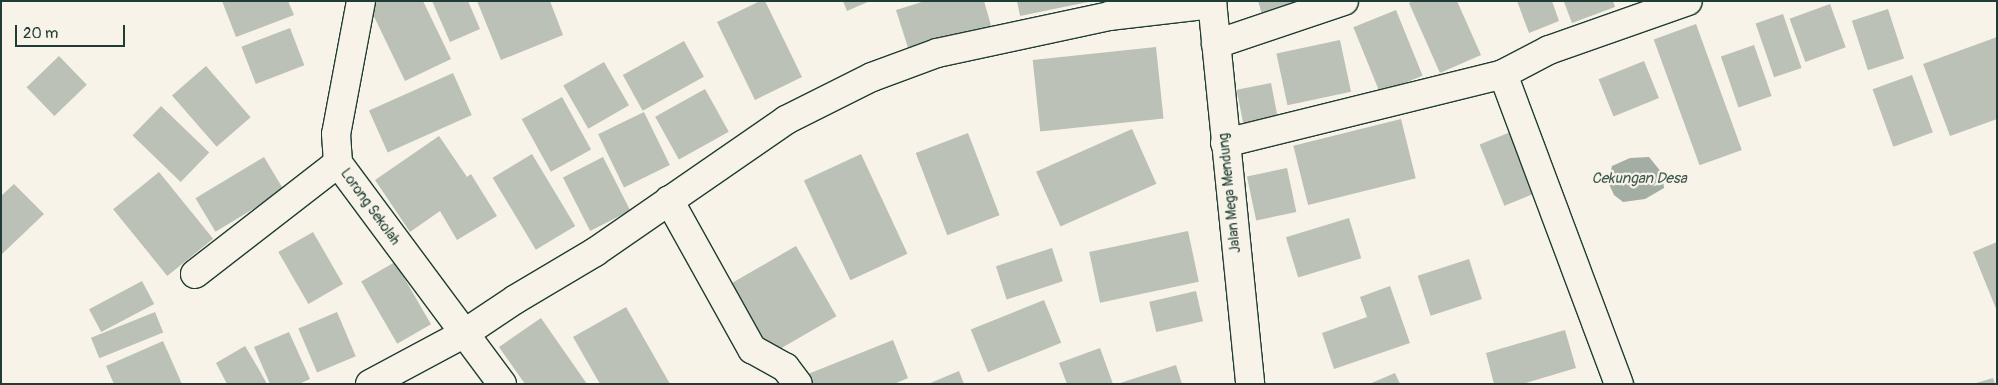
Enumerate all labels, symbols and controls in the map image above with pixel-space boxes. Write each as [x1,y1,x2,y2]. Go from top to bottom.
scale bar [18,15,128,47]
text: 20 m [23,24,58,43]
street label: Jalan Mega Mendung [1215,132,1245,254]
street label: Lorong Sekolah [337,166,403,248]
water label: Cekungan Desa [1591,170,1687,188]

